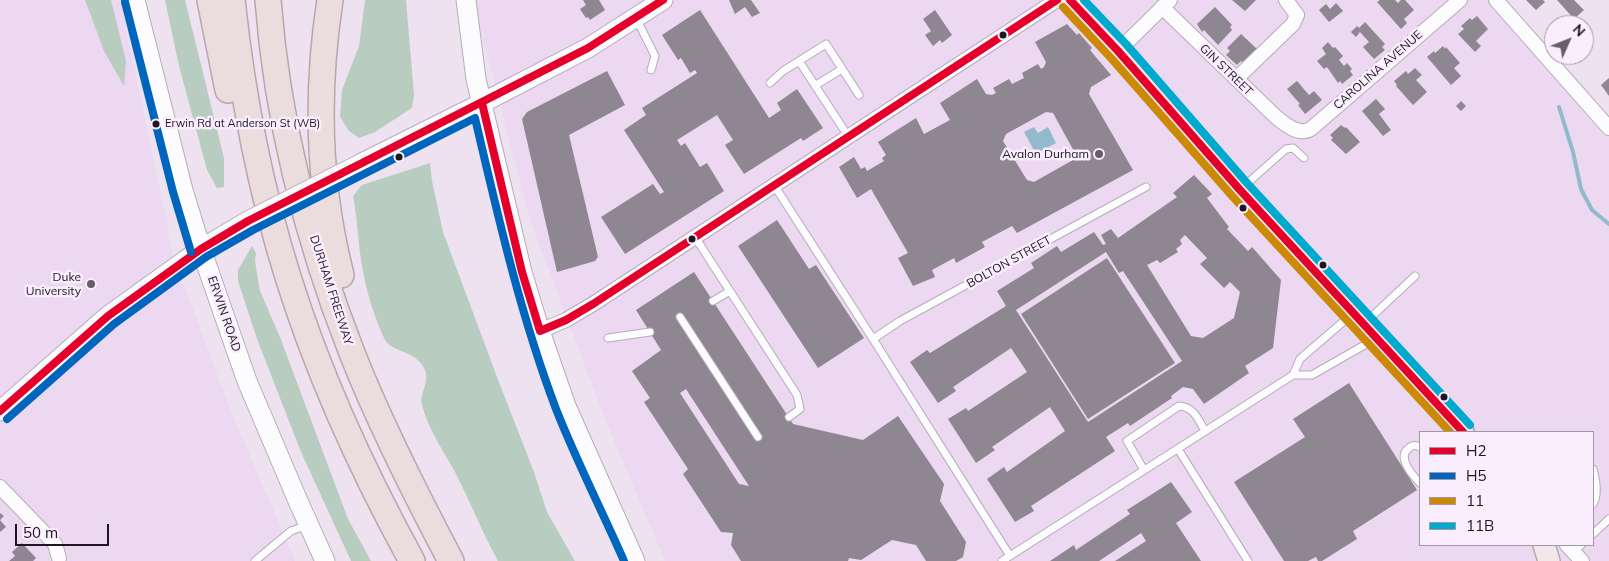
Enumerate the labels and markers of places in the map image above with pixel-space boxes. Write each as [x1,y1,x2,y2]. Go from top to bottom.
unlabelled marker [998,30,1008,40]
place label: Erwin Rd at Anderson St (WB) [165,117,320,131]
marker: Erwin Rd at Anderson St (WB) [151,119,161,129]
place label: Avalon Durham [1002,147,1089,161]
marker: Avalon Durham [1093,148,1105,160]
unlabelled marker [394,152,404,162]
unlabelled marker [1238,203,1248,213]
unlabelled marker [687,234,697,244]
unlabelled marker [1318,260,1328,270]
place label: Duke University [26,270,81,298]
marker: Duke University [85,278,97,290]
unlabelled marker [1439,392,1449,402]

